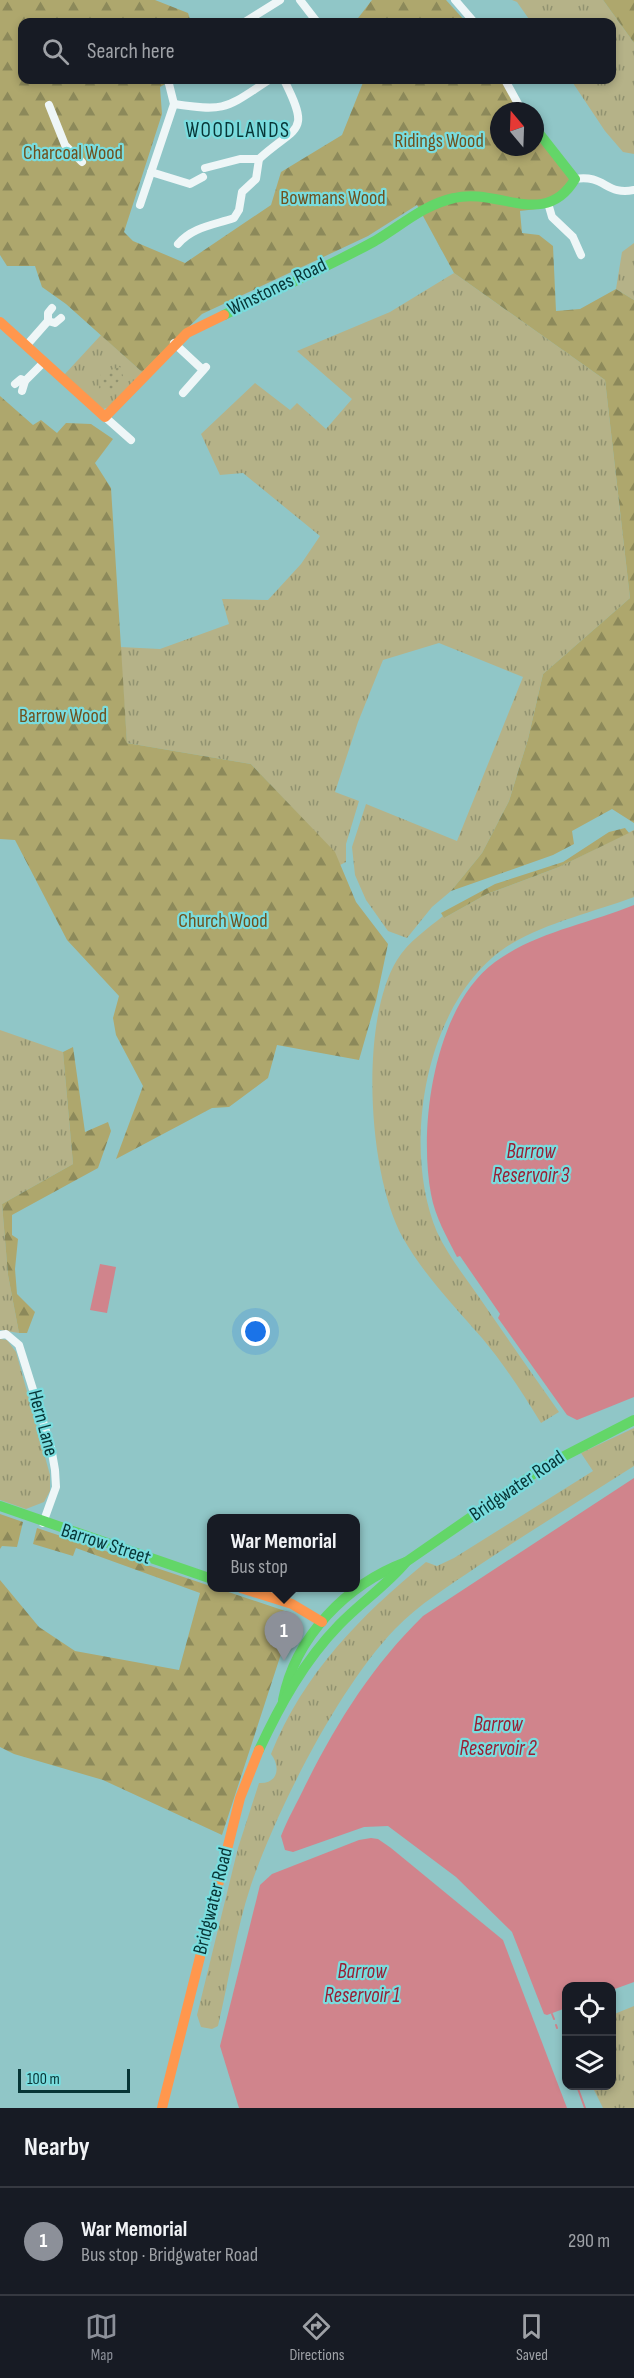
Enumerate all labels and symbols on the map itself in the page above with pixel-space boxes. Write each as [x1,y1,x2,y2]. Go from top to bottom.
north arrow [490,102,544,156]
district label: WOODLANDS [186,118,290,143]
park label: Ridings Wood [394,129,484,153]
park label: Charcoal Wood [23,141,123,165]
park label: Bowmans Wood [280,186,386,210]
street label: Winstones Road [224,253,330,321]
park label: Barrow Wood [19,704,107,728]
park label: Church Wood [178,909,268,933]
water label: Barrow Reservoir 3 [493,1139,570,1188]
your location [241,1317,270,1346]
street label: Hern Lane [23,1387,63,1459]
street label: Bridgwater Road [465,1445,569,1527]
street label: Barrow Street [58,1518,154,1570]
pin: 1 [264,1612,304,1661]
water label: Barrow Reservoir 2 [460,1712,537,1761]
street label: Bridgwater Road [188,1845,238,1957]
water label: Barrow Reservoir 1 [324,1959,400,2008]
scale bar [18,2066,130,2094]

